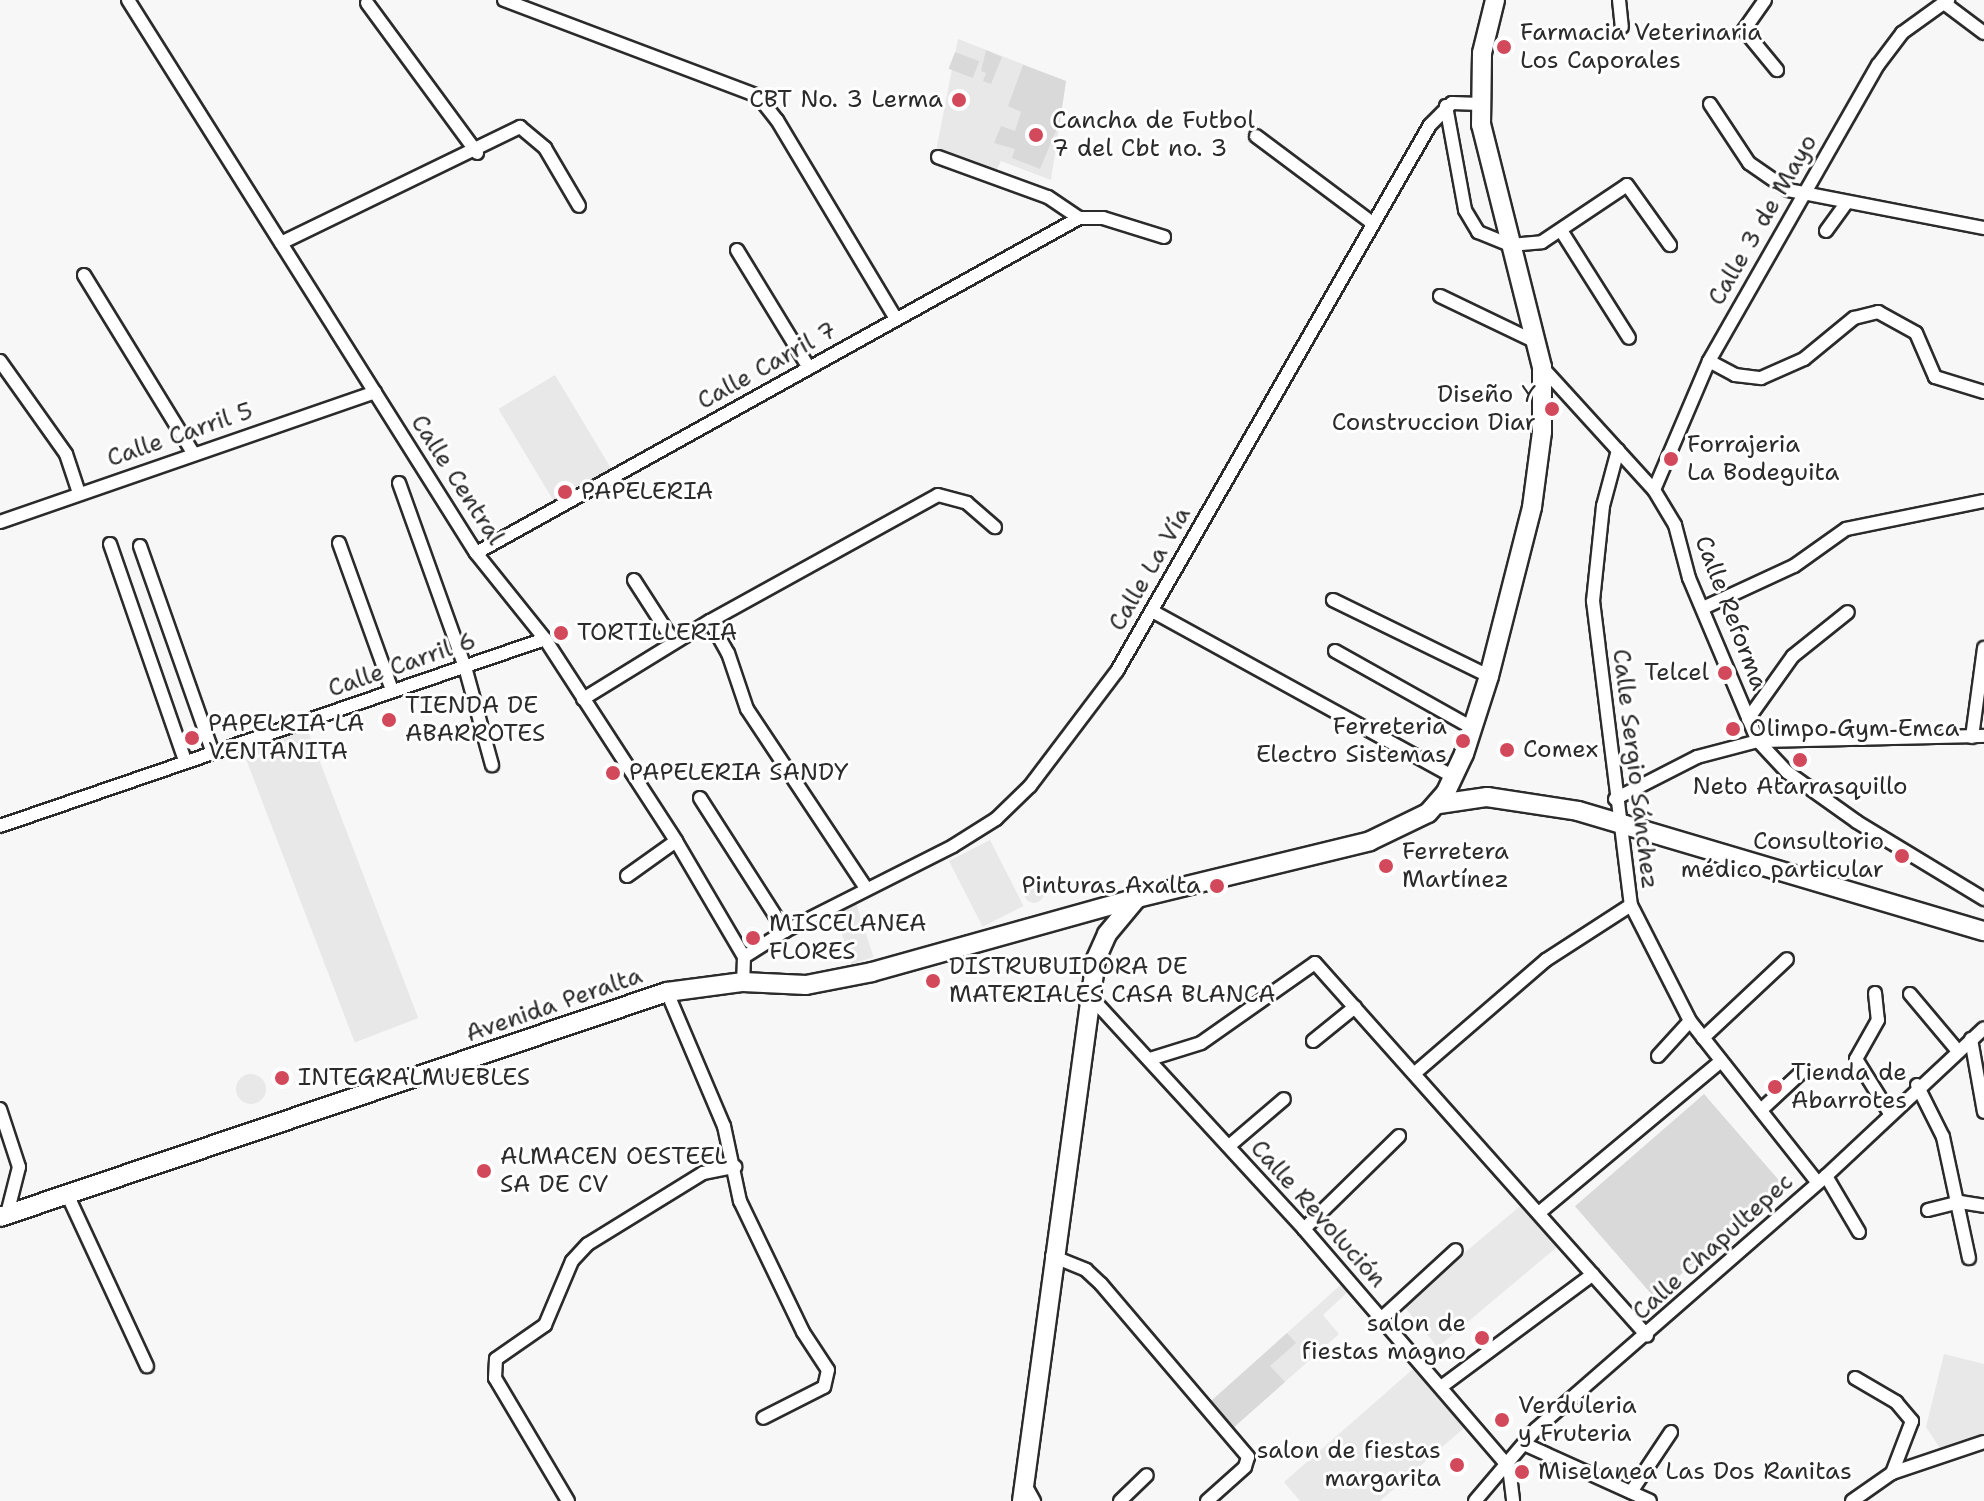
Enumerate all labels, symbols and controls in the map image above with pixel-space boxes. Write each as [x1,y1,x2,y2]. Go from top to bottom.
place label: Farmacia Veterinaria Los Caporales [1520,19,1762,75]
marker: Farmacia Veterinaria Los Caporales [1495,38,1513,56]
place label: CBT No. 3 Lerma [749,86,943,114]
marker: CBT No. 3 Lerma [950,91,968,109]
place label: Cancha de Futbol 7 del Cbt no. 3 [1052,107,1255,163]
marker: Cancha de Futbol 7 del Cbt no. 3 [1027,126,1045,144]
street label: Calle 3 de Mayo [1702,129,1824,311]
street label: Calle Carril 7 [693,316,841,416]
place label: Diseño Y Construccion Diar [1332,381,1536,437]
street label: Calle Carril 5 [103,397,257,473]
marker: Diseño Y Construccion Diar [1543,400,1561,418]
street label: Calle Central [404,410,510,550]
place label: Forrajeria La Bodeguita [1687,431,1839,487]
marker: Forrajeria La Bodeguita [1662,450,1680,468]
place label: PAPELERIA [581,478,713,506]
marker: PAPELERIA [556,483,574,501]
street label: Calle La Vía [1103,502,1197,636]
street label: Calle Reforma [1688,532,1774,694]
place label: TORTILLERIA [577,619,737,647]
marker: TORTILLERIA [552,624,570,642]
street label: Calle Carril 6 [324,626,480,704]
street label: Calle Sergio Sánchez [1606,647,1664,891]
place label: Telcel [1644,659,1709,687]
marker: Telcel [1716,664,1734,682]
place label: TIENDA DE ABARROTES [405,692,545,748]
place label: PAPELRIA LA VENTANITA [208,710,364,766]
marker: TIENDA DE ABARROTES [380,711,398,729]
place label: Ferreteria Electro Sistemas [1256,713,1447,769]
place label: Olimpo Gym Emca [1749,715,1959,743]
marker: Olimpo Gym Emca [1724,720,1742,738]
marker: PAPELRIA LA VENTANITA [183,729,201,747]
marker: Ferreteria Electro Sistemas [1454,732,1472,750]
place label: Comex [1523,736,1598,764]
marker: Comex [1498,741,1516,759]
marker: Neto Atarrasquillo [1791,751,1809,769]
place label: PAPELERIA SANDY [629,759,849,787]
marker: PAPELERIA SANDY [604,764,622,782]
place label: Neto Atarrasquillo [1692,773,1908,801]
place label: Consultorio médico particular [1681,828,1884,884]
place label: Ferretera Martínez [1402,838,1509,894]
marker: Consultorio médico particular [1891,845,1913,867]
marker: Ferretera Martínez [1377,857,1395,875]
place label: Pinturas Axalta [1022,872,1201,900]
marker: Pinturas Axalta [1208,877,1226,895]
place label: MISCELANEA FLORES [769,910,926,966]
marker: MISCELANEA FLORES [744,929,762,947]
place label: DISTRUBUIDORA DE MATERIALES CASA BLANCA [949,953,1275,1009]
street label: Avenida Peralta [462,961,646,1049]
marker: DISTRUBUIDORA DE MATERIALES CASA BLANCA [924,972,942,990]
place label: Tienda de Abarrotes [1791,1059,1907,1115]
place label: INTEGRALMUEBLES [298,1064,530,1092]
marker: INTEGRALMUEBLES [273,1069,291,1087]
marker: Tienda de Abarrotes [1766,1078,1784,1096]
street label: Calle Revolución [1244,1134,1392,1294]
place label: ALMACEN OESTEEL SA DE CV [500,1143,727,1199]
marker: ALMACEN OESTEEL SA DE CV [475,1162,493,1180]
street label: Calle Chapultepec [1627,1167,1799,1327]
place label: salon de fiestas magno [1302,1310,1466,1366]
marker: salon de fiestas magno [1473,1329,1491,1347]
place label: Verduleria y Fruteria [1518,1392,1637,1448]
marker: Verduleria y Fruteria [1493,1411,1511,1429]
place label: salon de fiestas margarita [1257,1437,1441,1493]
marker: salon de fiestas margarita [1448,1456,1466,1474]
place label: Miselanea Las Dos Ranitas [1538,1458,1852,1486]
marker: Miselanea Las Dos Ranitas [1513,1463,1531,1481]

